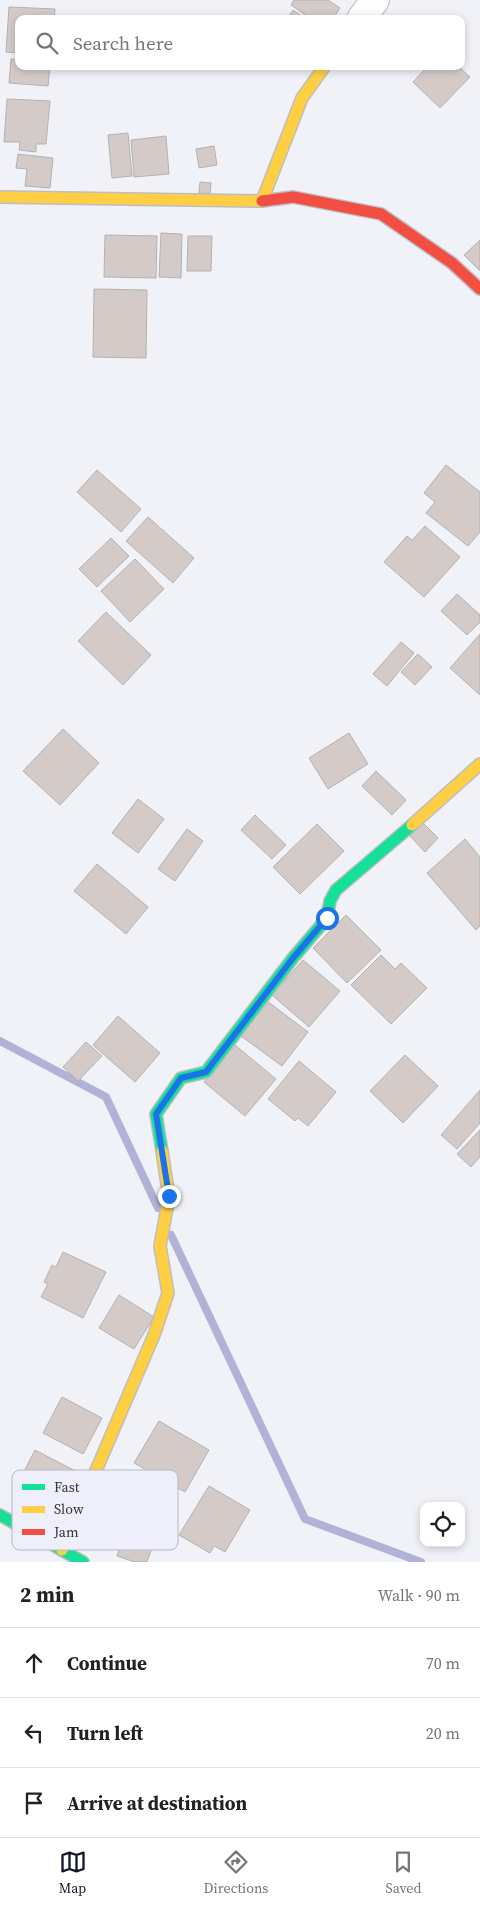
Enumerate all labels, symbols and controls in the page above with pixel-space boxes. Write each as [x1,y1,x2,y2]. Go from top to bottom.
search box [15,15,465,70]
icon: search [33,29,61,57]
text: Search here [73,30,173,56]
route start [316,907,339,930]
route end [158,1185,181,1208]
legend [12,1470,178,1550]
text: Fast [54,1477,80,1497]
text: Slow [54,1499,84,1519]
map controls [420,1502,465,1547]
button: locate [420,1502,465,1547]
text: Jam [53,1522,79,1542]
text: 2 min [20,1580,75,1609]
text: Walk · 90 m [378,1584,460,1606]
icon: ahead [20,1649,48,1677]
text: Continue [67,1650,147,1676]
text: 70 m [426,1652,460,1674]
icon: left [20,1719,48,1747]
text: Turn left [67,1720,143,1746]
text: 20 m [426,1722,460,1744]
icon: arrive [20,1789,48,1817]
text: Arrive at destination [67,1790,247,1816]
tab: Map [59,1848,87,1898]
tab: Directions [204,1848,268,1898]
tab: Saved [386,1848,421,1898]

